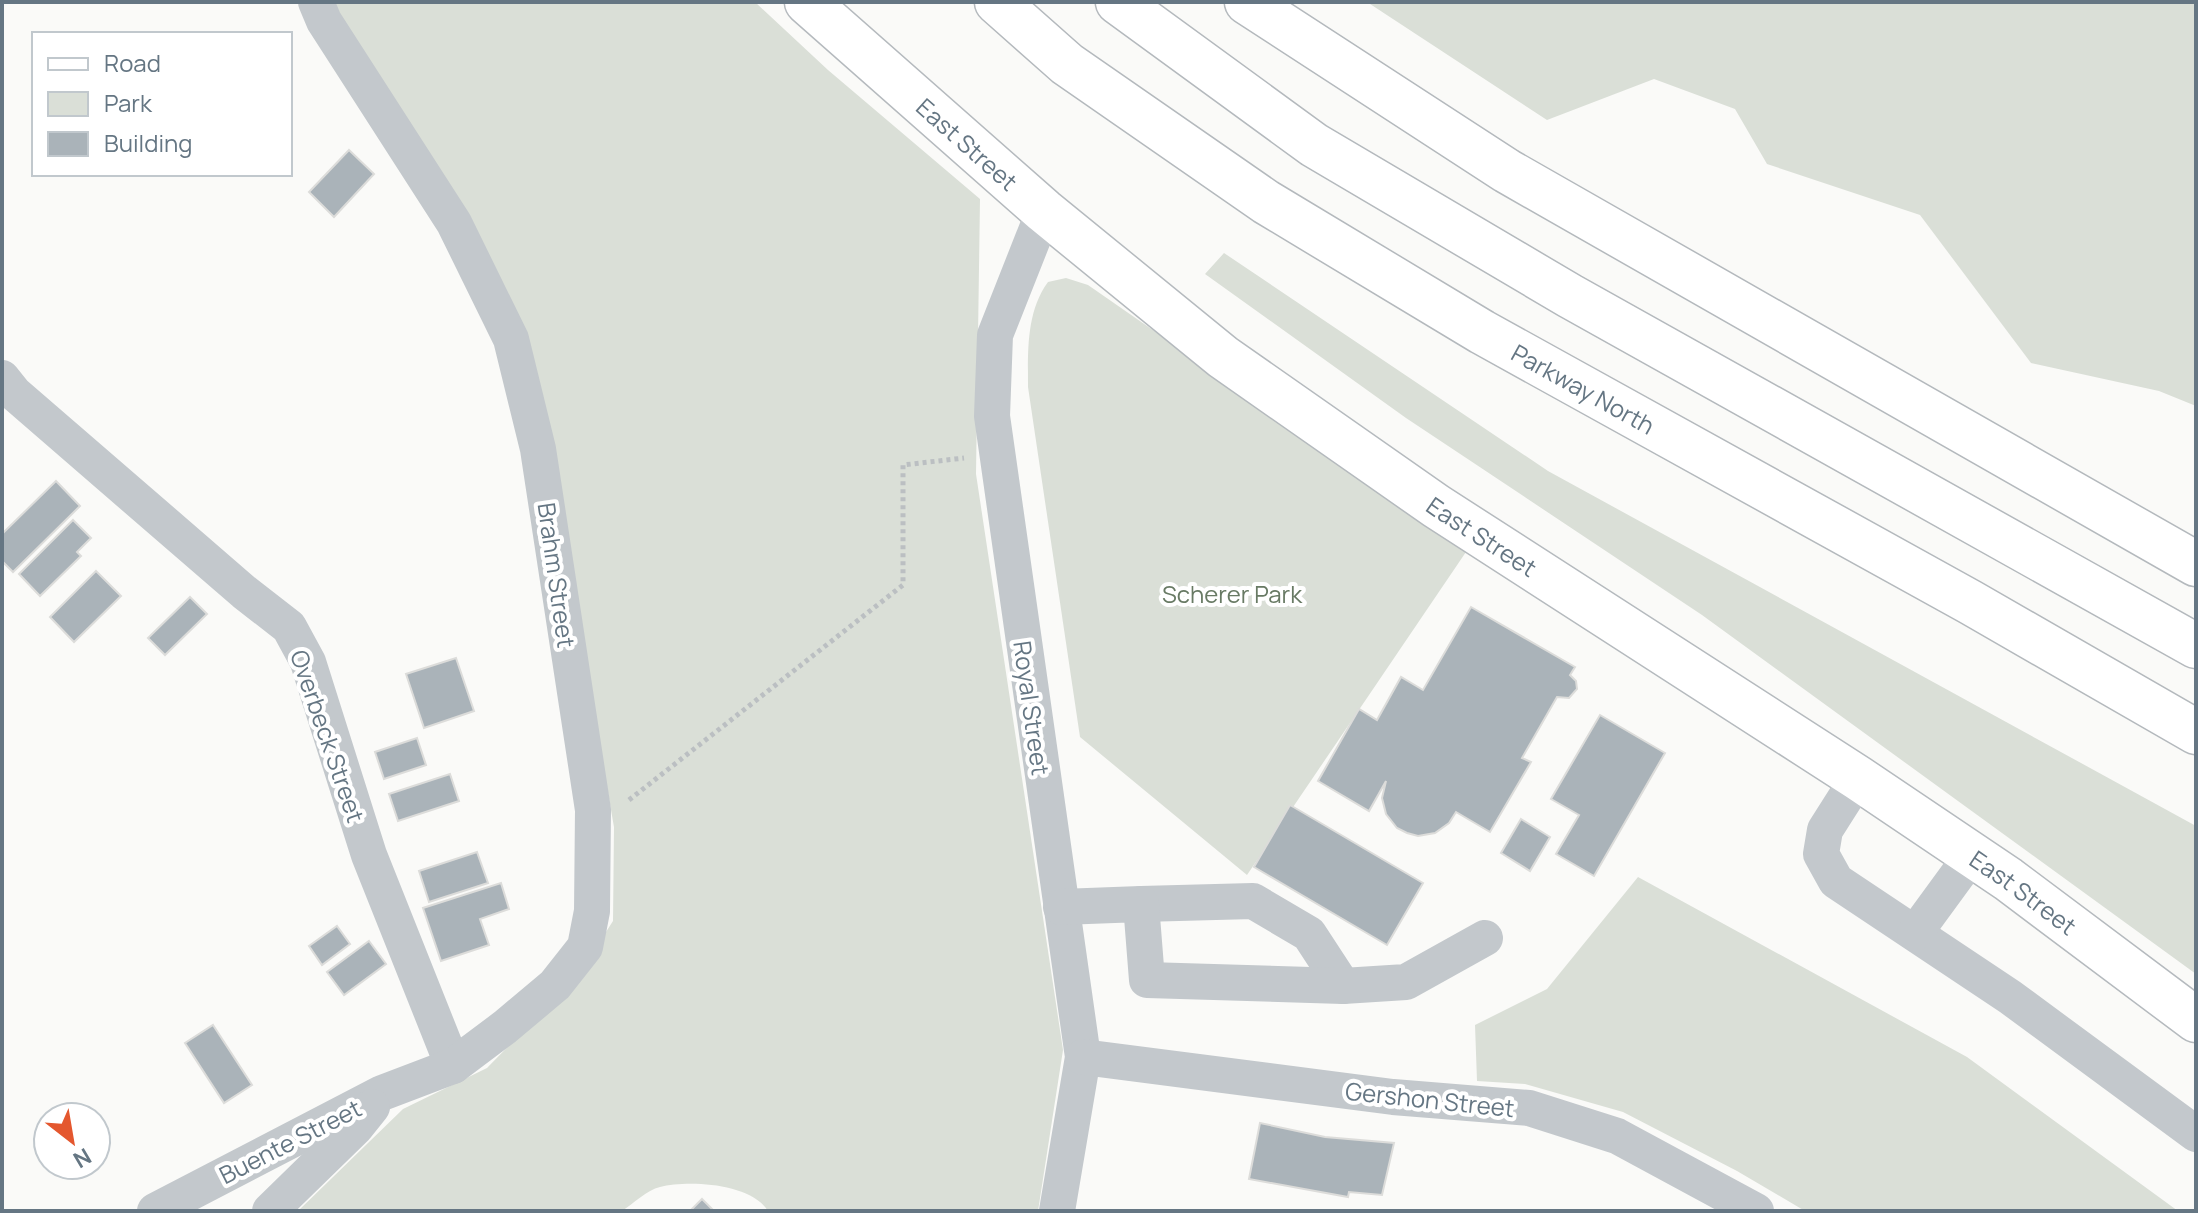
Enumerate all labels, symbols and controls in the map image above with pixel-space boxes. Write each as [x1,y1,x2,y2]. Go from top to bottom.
legend [32,32,292,176]
text: Road [104,46,161,79]
text: Park [104,86,153,119]
street label: East Street [910,90,1025,197]
text: Building [104,126,192,159]
street label: Parkway North [1506,335,1661,441]
street label: East Street [1421,488,1544,583]
street label: Brahm Street [530,500,584,650]
park label: Scherer Park [1162,577,1303,610]
street label: Royal Street [1006,639,1058,777]
street label: Overbeck Street [283,645,373,827]
street label: East Street [1964,842,2084,942]
street label: Gershon Street [1344,1074,1516,1124]
street label: Buente Street [213,1091,367,1191]
north arrow [32,1101,112,1181]
text: N [68,1141,97,1175]

